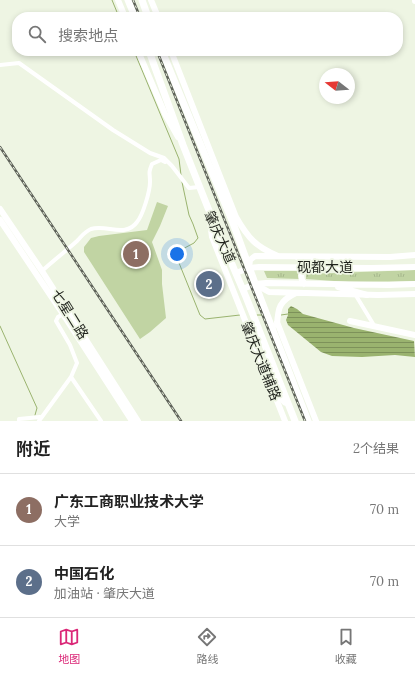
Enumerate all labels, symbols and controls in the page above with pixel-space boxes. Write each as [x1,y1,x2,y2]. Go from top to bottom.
search box [12,12,403,56]
icon: search [26,23,48,45]
text: 搜索地点 [58,26,118,45]
north arrow [319,68,355,104]
street label: 肇庆大道 [200,208,240,266]
pin: 1 [123,239,149,269]
your location [167,244,187,264]
street label: 砚都大道 [297,258,353,276]
pin: 2 [196,269,222,299]
street label: 七星二路 [48,285,92,343]
street label: 肇庆大道辅路 [237,319,285,403]
text: 附近 [16,438,50,460]
text: 2个结果 [353,440,399,457]
text: 广东工商职业技术大学 [54,492,204,511]
text: 1 [26,501,32,518]
text: 70 m [370,501,399,518]
text: 大学 [54,513,80,530]
text: 中国石化 [54,564,114,583]
text: 2 [26,573,32,590]
text: 70 m [370,573,399,590]
text: 加油站 · 肇庆大道 [54,585,155,602]
tab: 地图 [58,626,80,666]
tab: 路线 [196,626,218,666]
tab: 收藏 [335,626,357,666]

